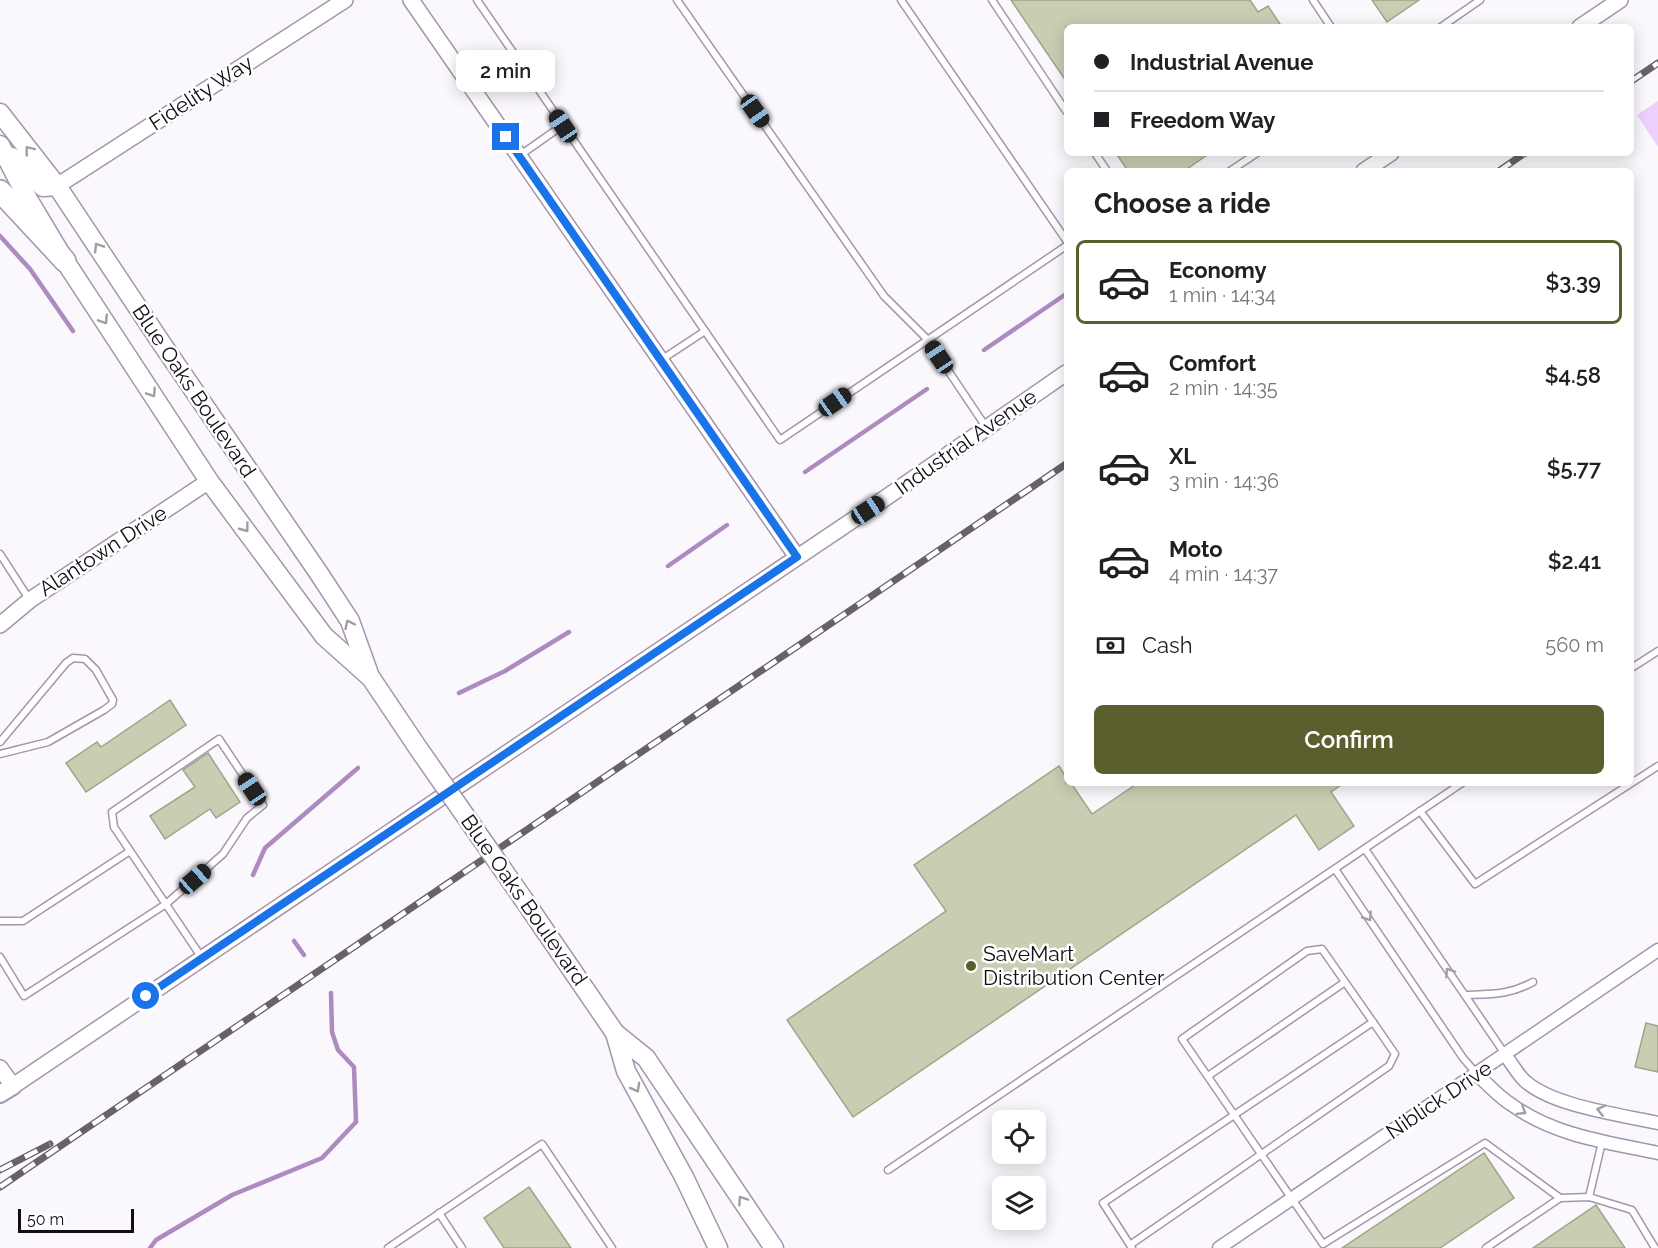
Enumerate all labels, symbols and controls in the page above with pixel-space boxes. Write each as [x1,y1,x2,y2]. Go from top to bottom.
text: Industrial Avenue [1130,49,1313,75]
street label: Fidelity Way [144,50,257,135]
callout: 2 min [456,50,556,92]
text: 2 min [480,59,531,83]
car [737,91,773,131]
car [545,106,581,146]
text: Freedom Way [1130,107,1275,133]
route end [492,123,519,150]
one-way arrow [25,145,36,156]
text: Choose a ride [1094,188,1270,219]
one-way arrow [93,243,105,253]
icon: car [1097,255,1151,309]
text: Economy [1169,257,1267,283]
text: $3.39 [1545,269,1601,295]
text: 1 min · 14:34 [1169,283,1276,307]
street label: Blue Oaks Boulevard [127,300,261,482]
one-way arrow [97,313,108,324]
car [921,337,957,377]
icon: car [1097,348,1151,402]
text: Comfort [1169,350,1256,376]
text: $4.58 [1545,362,1601,388]
text: 2 min · 14:35 [1169,376,1278,400]
street label: Industrial Avenue [890,383,1041,500]
car [815,384,855,420]
one-way arrow [144,387,156,397]
icon: car [1097,441,1151,495]
text: XL [1169,443,1196,469]
text: $5.77 [1547,455,1601,481]
text: 3 min · 14:36 [1169,469,1279,493]
car [848,493,888,527]
street label: Alantown Drive [34,500,171,601]
one-way arrow [237,521,248,532]
icon: car [1097,534,1151,588]
text: Moto [1169,536,1223,562]
text: $2.41 [1548,548,1601,574]
text: 4 min · 14:37 [1169,562,1278,586]
one-way arrow [345,619,357,630]
icon: cash [1094,629,1127,662]
text: Cash [1142,632,1193,658]
text: 560 m [1545,633,1604,657]
button: Confirm [1094,705,1604,774]
car [234,769,270,809]
street label: Blue Oaks Boulevard [456,809,593,990]
car [176,860,214,898]
one-way arrow [1360,911,1371,922]
place label: SaveMart Distribution Center [983,941,1165,990]
marker: SaveMart Distribution Center [964,959,978,973]
one-way arrow [1445,967,1456,978]
route start [132,982,159,1009]
street label: Niblick Drive [1381,1055,1496,1144]
one-way arrow [629,1082,640,1092]
one-way arrow [1516,1104,1526,1116]
one-way arrow [1596,1105,1606,1118]
map controls [992,1110,1046,1230]
button: locate [992,1110,1046,1164]
button: layers [992,1176,1046,1230]
one-way arrow [738,1195,749,1206]
scale bar [18,1206,134,1234]
text: 50 m [27,1210,64,1229]

